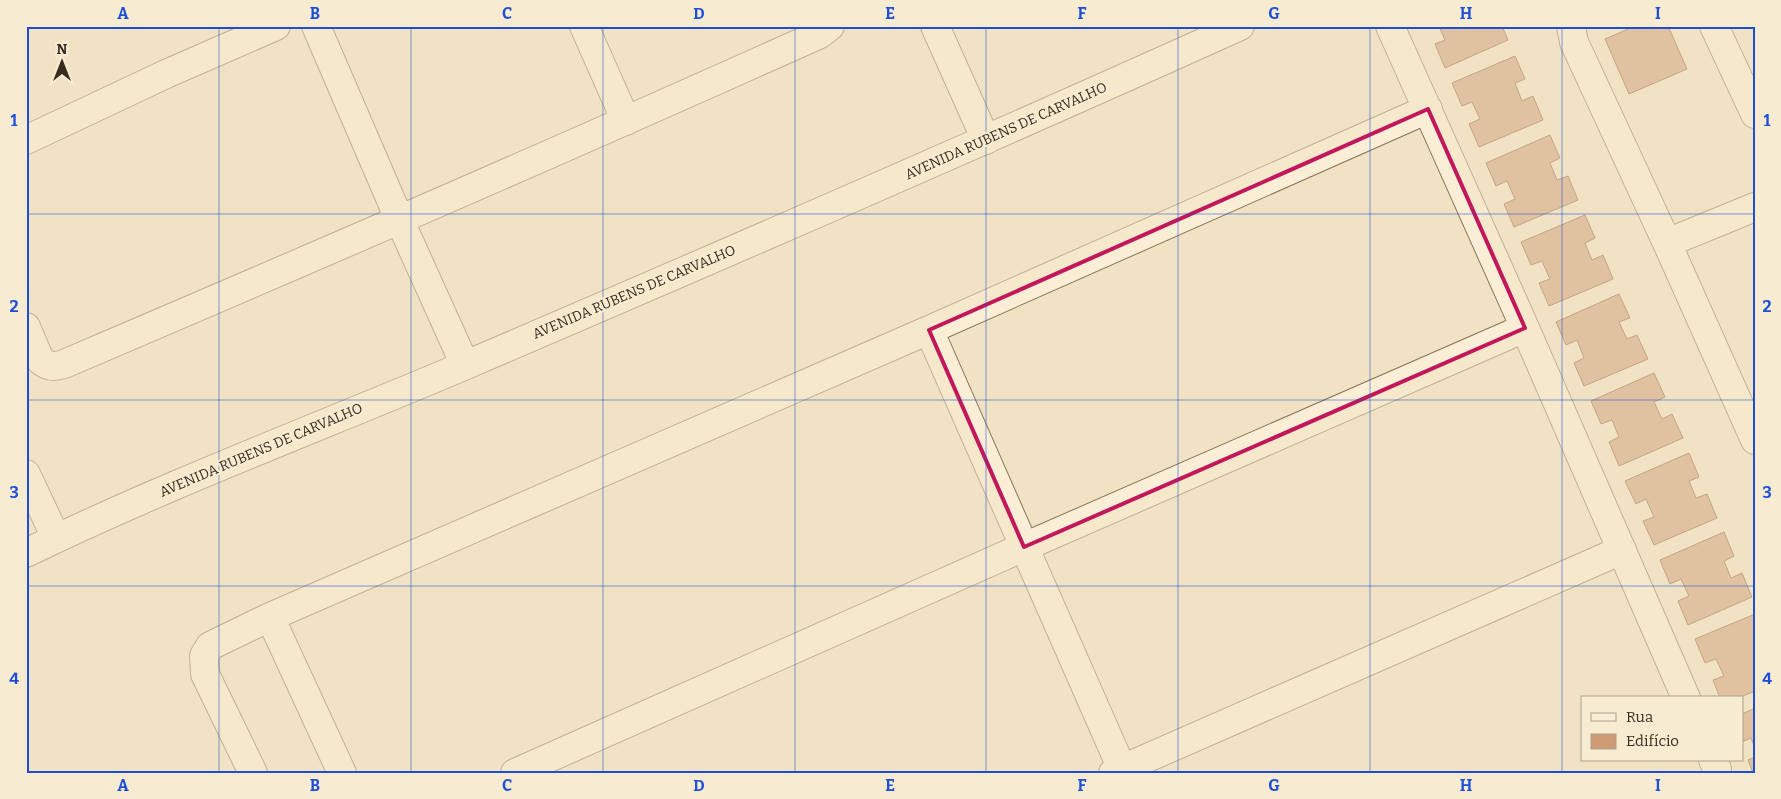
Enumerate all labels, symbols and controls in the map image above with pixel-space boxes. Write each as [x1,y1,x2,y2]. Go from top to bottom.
text: A [117,4,129,23]
text: B [310,4,320,23]
text: C [502,4,512,23]
text: D [693,4,705,23]
text: E [885,4,895,23]
text: F [1078,4,1087,23]
text: G [1268,4,1280,23]
text: H [1460,4,1473,23]
text: I [1655,4,1661,23]
north arrow [38,38,88,88]
text: N [57,41,68,58]
street label: AVENIDA RUBENS DE CARVALHO [902,79,1110,183]
text: 1 [11,111,18,130]
text: 1 [1764,111,1771,130]
street label: AVENIDA RUBENS DE CARVALHO [530,241,738,343]
text: 2 [9,297,19,316]
text: 2 [1762,297,1772,316]
street label: AVENIDA RUBENS DE CARVALHO [157,399,365,501]
text: 3 [9,483,19,502]
text: 3 [1762,483,1772,502]
text: 4 [9,669,19,688]
text: 4 [1762,669,1772,688]
legend [1581,696,1744,762]
text: Rua [1626,708,1653,726]
text: Edifício [1626,732,1679,750]
text: A [117,776,129,795]
text: B [310,776,320,795]
text: C [502,776,512,795]
text: D [693,776,705,795]
text: E [885,776,895,795]
text: F [1078,776,1087,795]
text: G [1268,776,1280,795]
text: H [1460,776,1473,795]
text: I [1655,776,1661,795]

